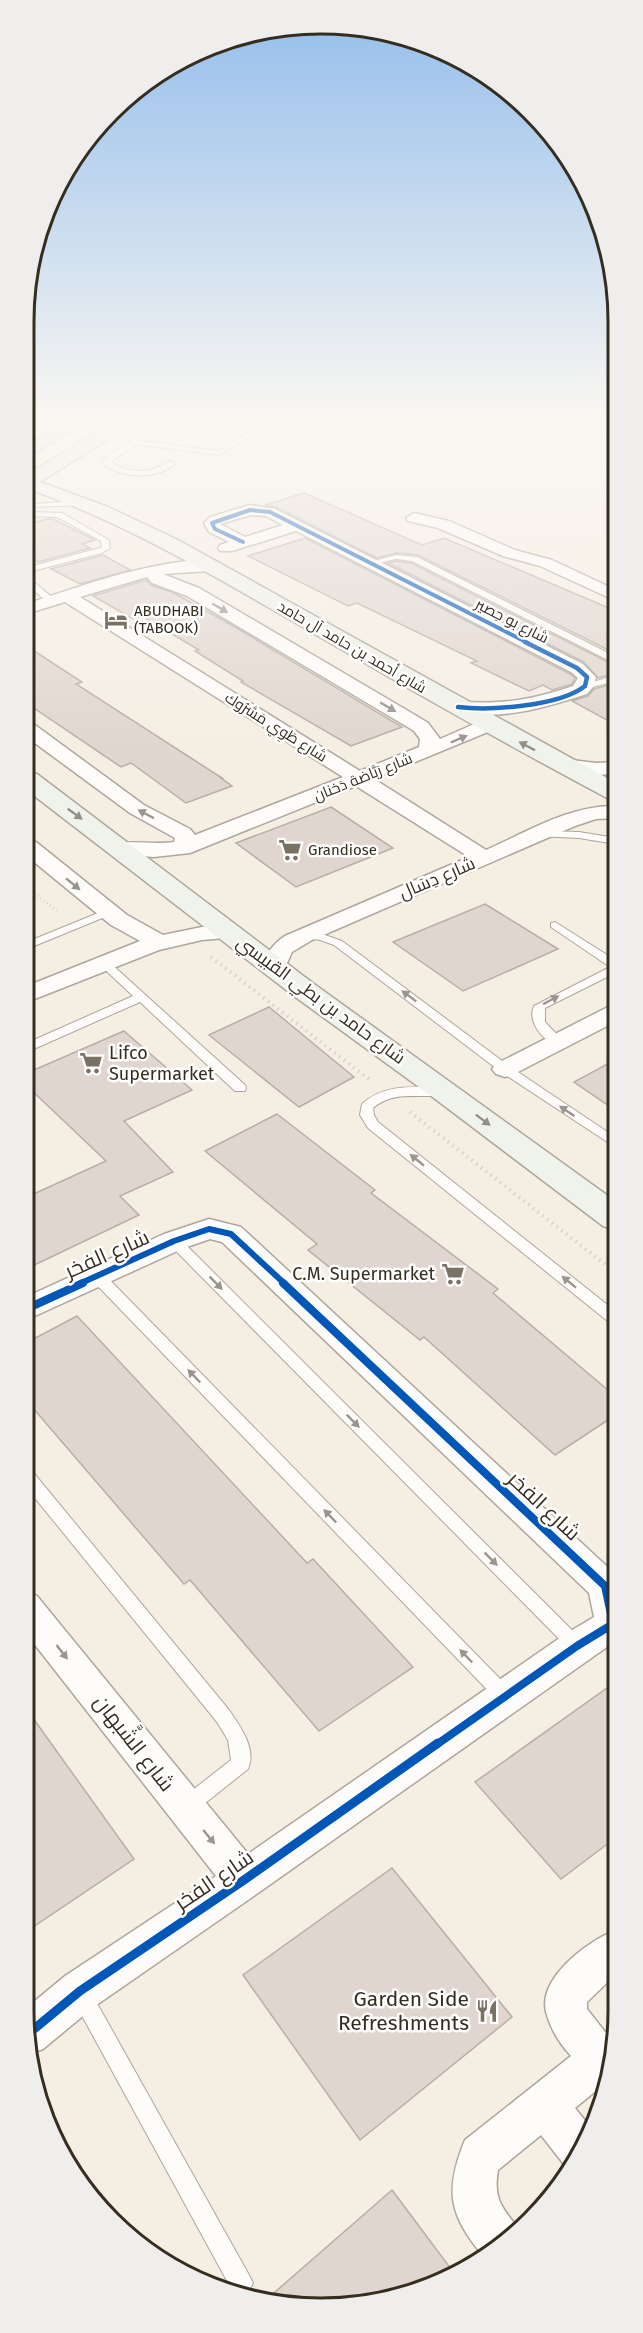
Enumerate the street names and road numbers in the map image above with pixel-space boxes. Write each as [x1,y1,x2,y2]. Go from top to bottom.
street label: شارع بو حِصير [471,594,552,649]
street label: شارع أحمد بن حامد آل حامد [273,596,430,699]
street label: شارع طَوِي مَشرُوك [220,688,330,768]
street label: شارع رَبَّاضة دَخنان [311,749,416,807]
street label: شارع دِسَال [396,852,479,905]
street label: شارع حامد بن بطي القبيسي [230,931,410,1071]
street label: شارع الفخر [60,1224,154,1286]
street label: شارع الفخر [501,1465,586,1547]
street label: شارع الشَّبهان [87,1687,183,1797]
street label: شارع الفخر [169,1844,259,1917]

